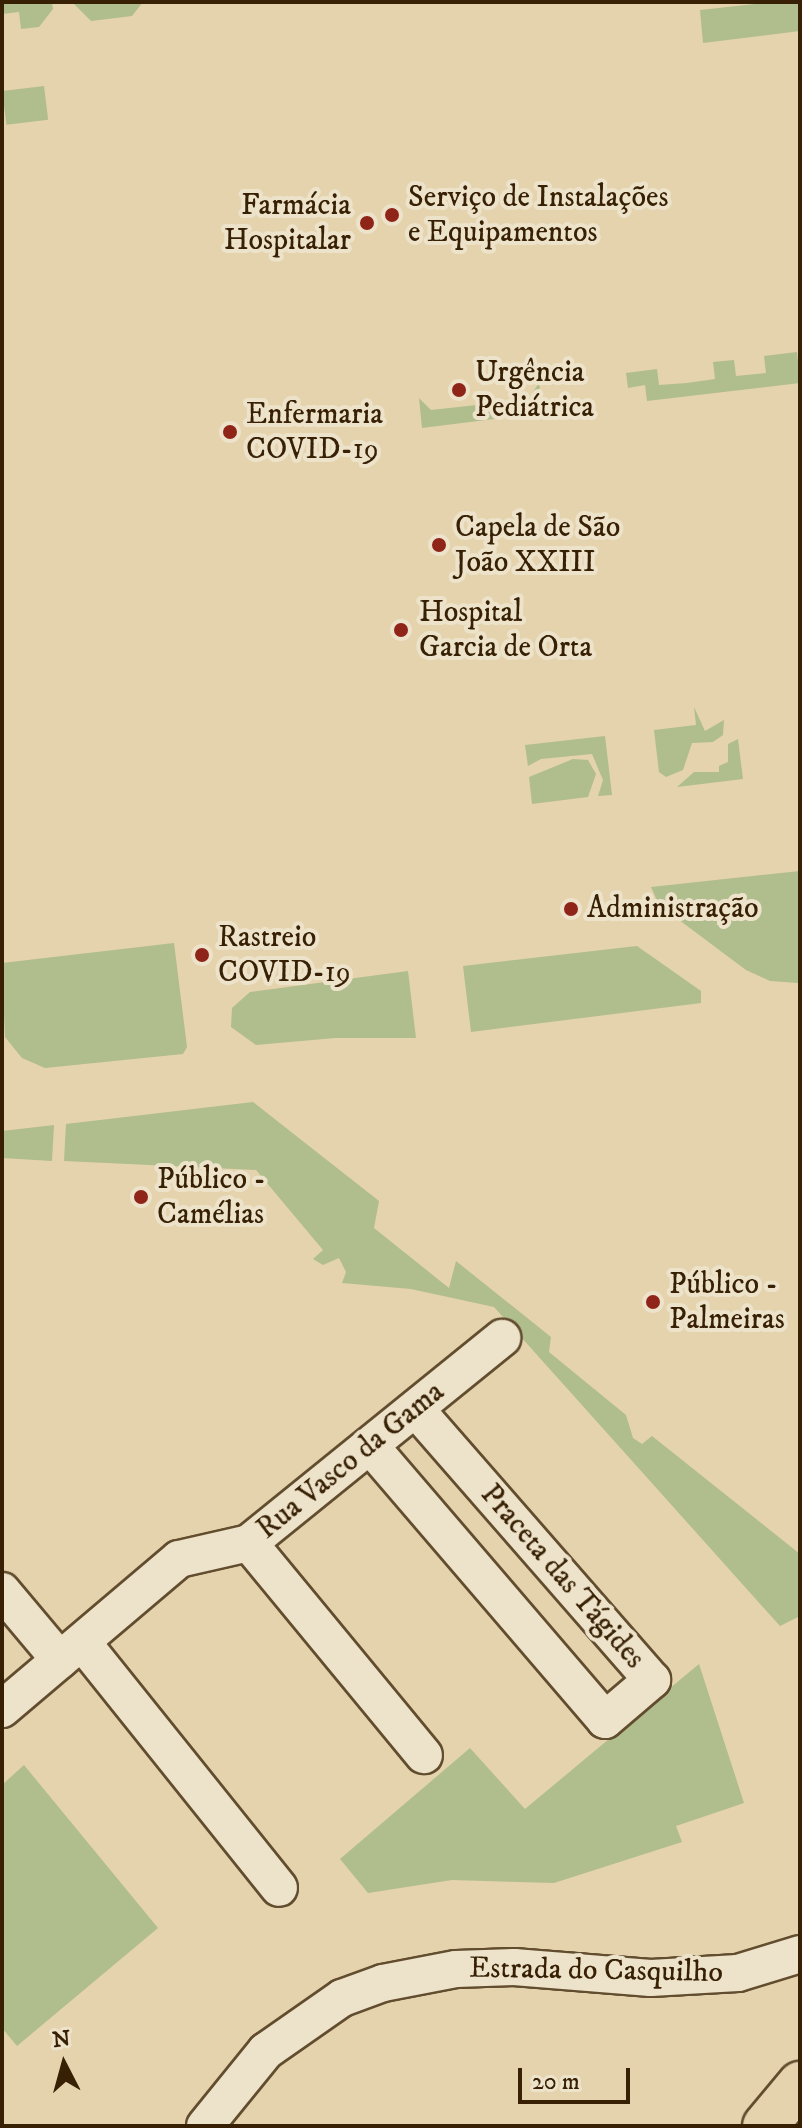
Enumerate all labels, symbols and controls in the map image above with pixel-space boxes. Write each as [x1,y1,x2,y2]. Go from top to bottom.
place label: Serviço de Instalações e Equipamentos [408,180,669,250]
place label: Farmácia Hospitalar [224,188,351,258]
marker: Serviço de Instalações e Equipamentos [383,206,401,224]
marker: Farmácia Hospitalar [358,214,376,232]
place label: Urgência Pediátrica [475,355,594,426]
marker: Urgência Pediátrica [450,381,468,399]
place label: Enfermaria COVID-19 [246,397,383,468]
marker: Enfermaria COVID-19 [221,423,239,441]
place label: Capela de São João XXIII [455,510,620,580]
marker: Capela de São João XXIII [430,536,448,554]
place label: Hospital Garcia de Orta [419,595,592,666]
marker: Hospital Garcia de Orta [390,619,412,641]
place label: Administração [587,891,759,927]
marker: Administração [562,900,580,918]
place label: Rastreio COVID-19 [218,920,351,990]
marker: Rastreio COVID-19 [193,946,211,964]
place label: Público - Camélias [157,1162,266,1232]
marker: Público - Camélias [132,1188,150,1206]
place label: Público - Palmeiras [669,1267,785,1338]
marker: Público - Palmeiras [644,1293,662,1311]
street label: Rua Vasco da Gama [250,1374,452,1548]
street label: Praceta das Tágides [472,1477,652,1677]
street label: Estrada do Casquilho [469,1951,723,1991]
north arrow [24,2024,104,2104]
text: N [51,2025,72,2054]
scale bar [522,2052,634,2102]
text: 20 m [532,2067,580,2097]

